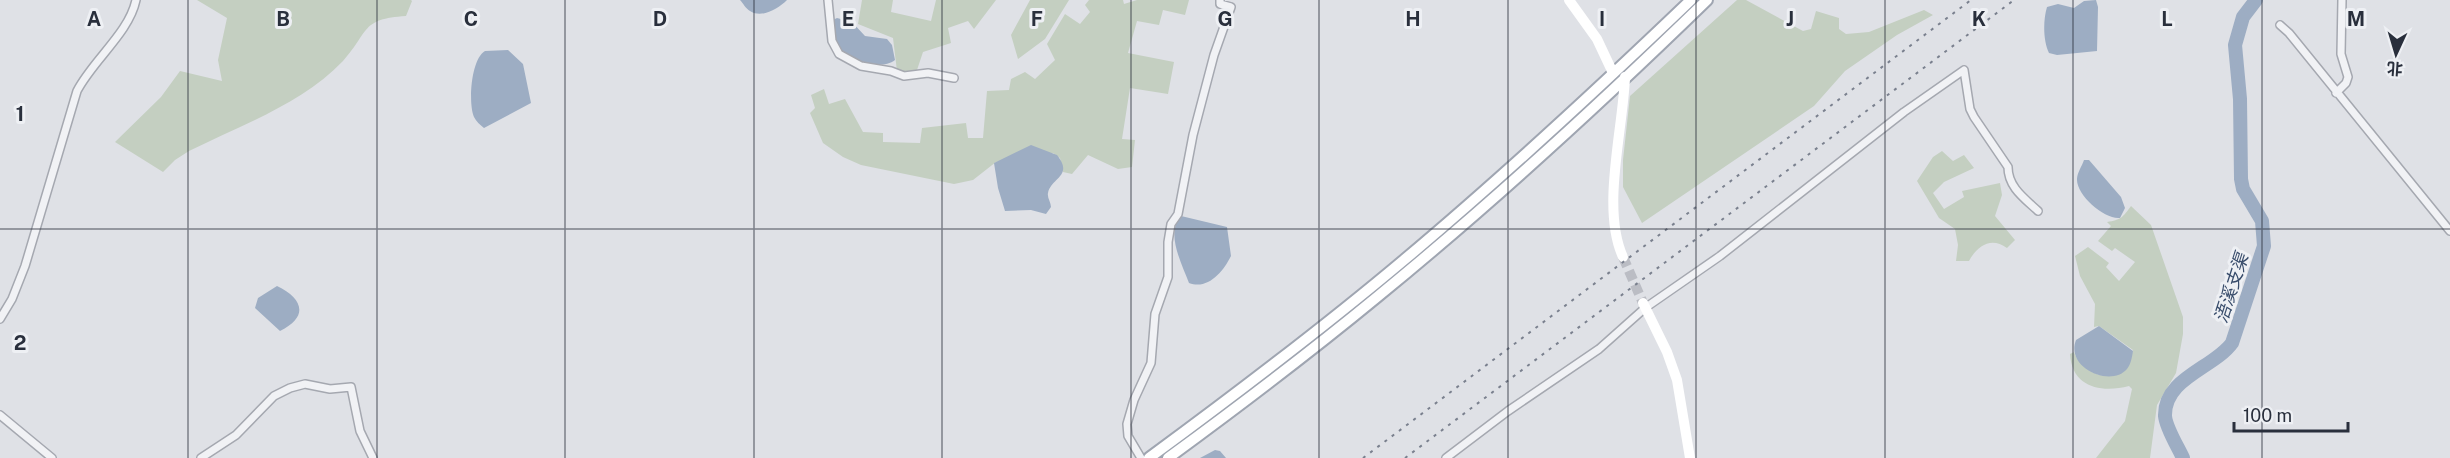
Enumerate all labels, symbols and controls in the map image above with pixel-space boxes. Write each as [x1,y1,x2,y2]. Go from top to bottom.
text: A [87,7,101,31]
text: B [276,7,290,31]
text: C [464,7,478,31]
text: D [653,7,667,31]
text: E [842,7,854,31]
text: F [1031,7,1043,31]
text: G [1217,7,1233,31]
text: H [1405,7,1421,31]
text: I [1599,7,1605,31]
text: J [1786,7,1794,31]
text: K [1972,7,1986,31]
text: L [2161,7,2173,31]
text: M [2347,7,2365,31]
north arrow [2366,24,2426,84]
text: 北 [2386,58,2404,79]
text: 1 [16,102,24,126]
water label: 浯溪支渠 [2210,248,2253,325]
text: 2 [14,331,26,355]
scale bar [2234,395,2348,433]
text: 100 m [2243,405,2292,426]

